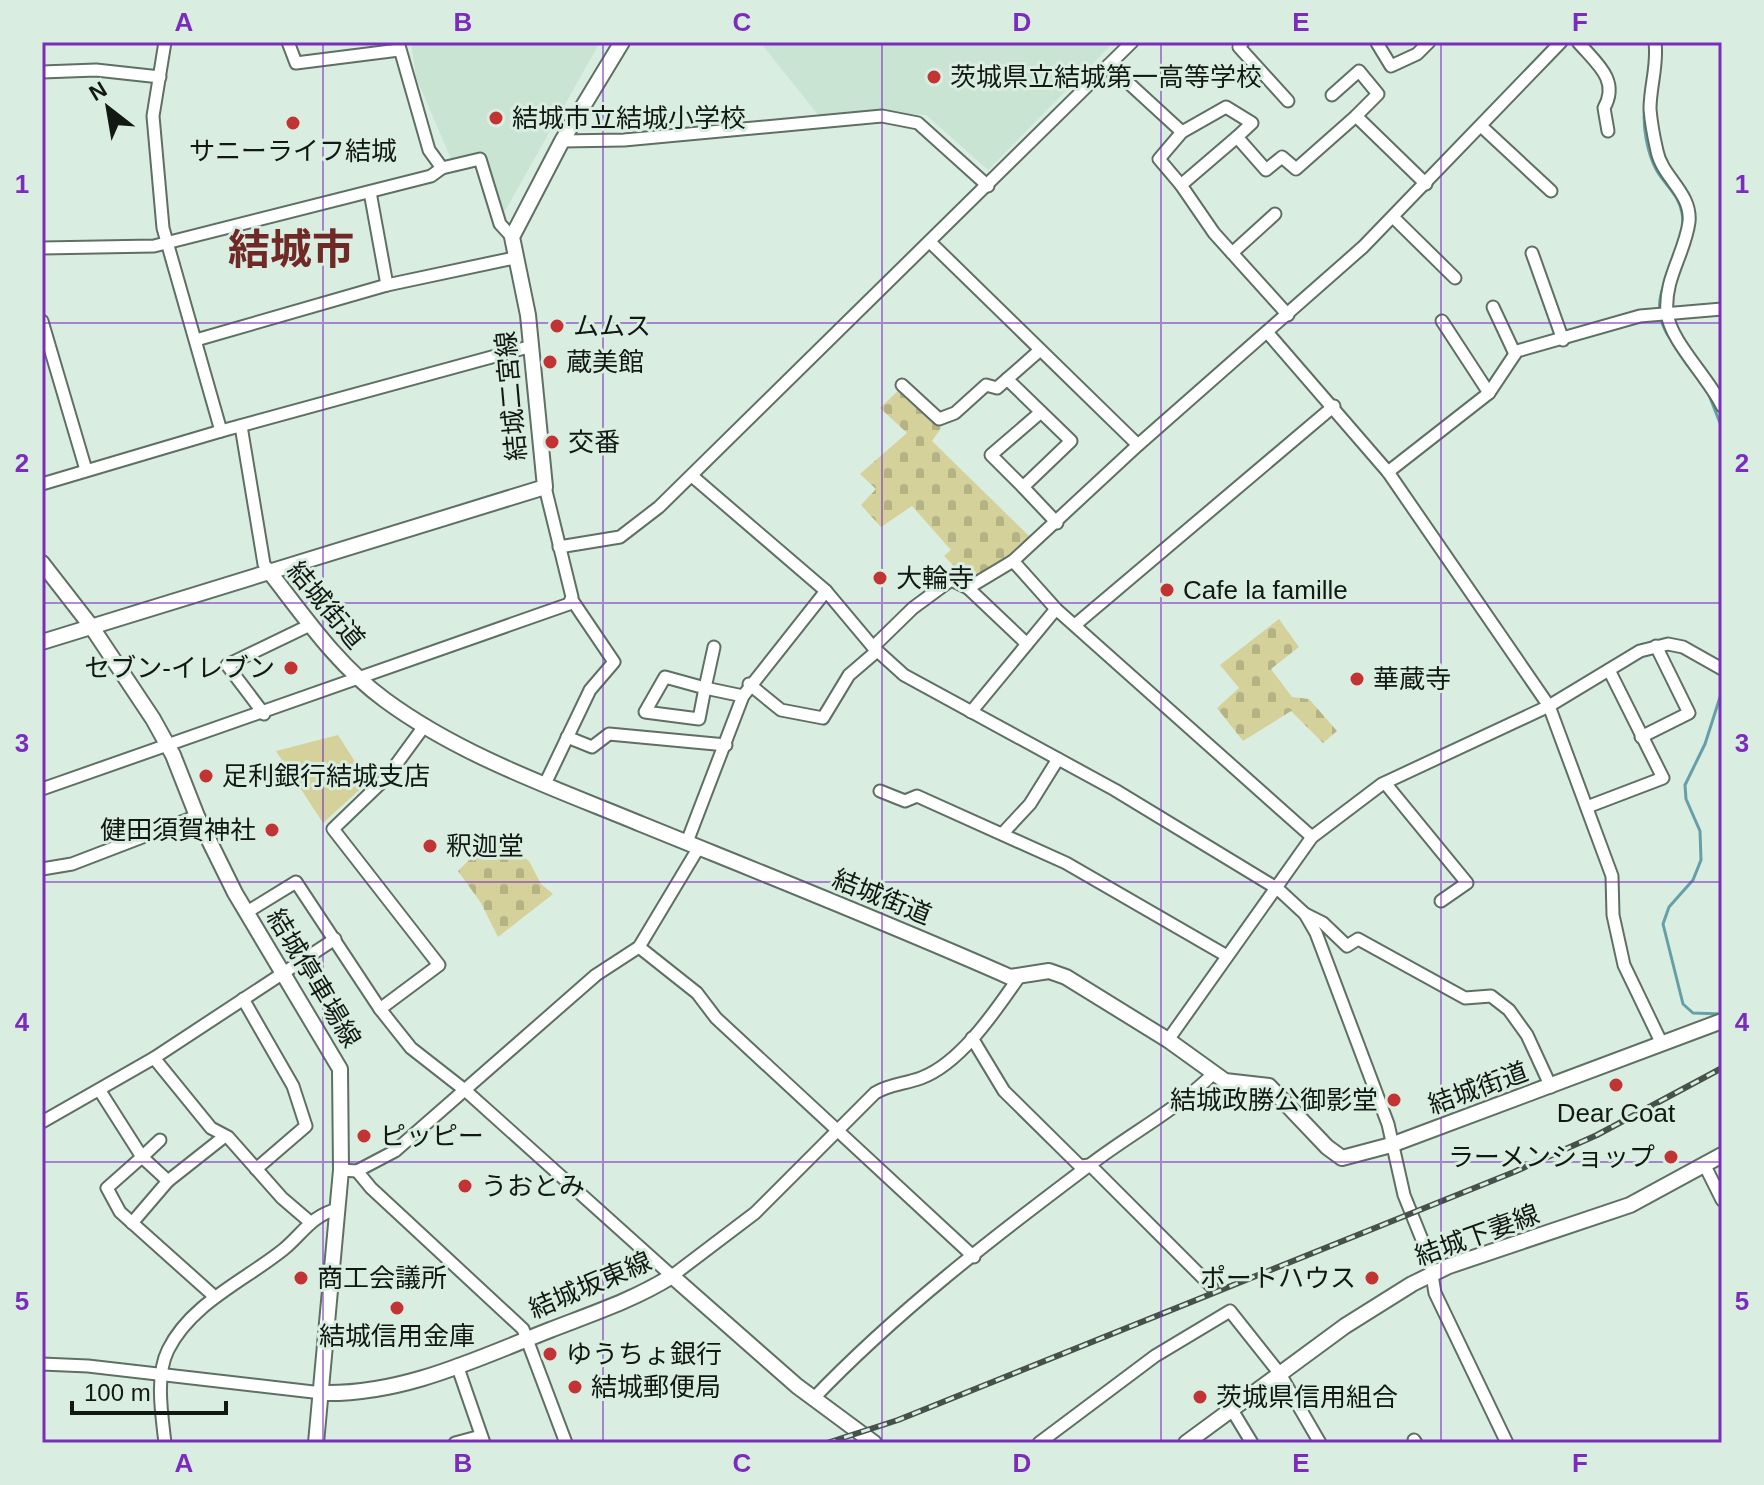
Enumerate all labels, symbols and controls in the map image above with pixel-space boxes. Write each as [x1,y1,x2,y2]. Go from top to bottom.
text: A [175,7,194,37]
text: B [454,7,472,37]
text: C [733,7,752,37]
text: D [1013,7,1031,37]
text: E [1292,7,1310,37]
text: F [1572,7,1588,37]
place label: 茨城県立結城第一高等学校 [950,62,1262,92]
north arrow [68,68,148,148]
marker: 茨城県立結城第一高等学校 [925,68,943,86]
text: N [85,76,111,106]
place label: 結城市立結城小学校 [512,103,746,133]
marker: 結城市立結城小学校 [487,109,505,127]
marker: サニーライフ結城 [284,114,302,132]
place label: サニーライフ結城 [189,136,397,166]
text: 1 [15,169,29,199]
text: 1 [1735,169,1749,199]
district label: 結城市 [228,226,354,273]
place label: ムムス [573,311,651,341]
marker: ムムス [548,317,566,335]
street label: 結城二宮線 [490,330,532,462]
place label: 蔵美館 [566,347,644,377]
marker: 蔵美館 [541,353,559,371]
place label: 交番 [568,427,620,457]
marker: 交番 [543,433,561,451]
text: 2 [15,448,29,478]
text: 2 [1735,448,1749,478]
street label: 結城街道 [281,556,371,654]
place label: 大輪寺 [896,563,974,593]
marker: 大輪寺 [871,569,889,587]
place label: Cafe la famille [1183,575,1348,605]
marker: Cafe la famille [1158,581,1176,599]
place label: セブン-イレブン [84,653,275,683]
marker: セブン-イレブン [282,659,300,677]
place label: 華蔵寺 [1373,664,1451,694]
marker: 華蔵寺 [1348,670,1366,688]
text: 3 [15,728,29,758]
text: 3 [1735,728,1749,758]
place label: 足利銀行結城支店 [222,761,430,791]
marker: 足利銀行結城支店 [197,767,215,785]
place label: 健田須賀神社 [100,815,256,845]
marker: 健田須賀神社 [263,821,281,839]
place label: 釈迦堂 [446,831,524,861]
marker: 釈迦堂 [421,837,439,855]
street label: 結城街道 [828,864,936,930]
street label: 結城停車場線 [261,903,367,1053]
text: 4 [15,1007,30,1037]
text: 4 [1735,1007,1750,1037]
street label: 結城街道 [1424,1056,1532,1120]
marker: Dear Coat [1607,1076,1625,1094]
place label: 結城政勝公御影堂 [1170,1085,1378,1115]
marker: 結城政勝公御影堂 [1385,1091,1403,1109]
place label: Dear Coat [1557,1098,1676,1128]
place label: ピッピー [380,1121,484,1151]
marker: ピッピー [355,1127,373,1145]
place label: ラーメンショップ [1448,1142,1655,1172]
marker: ラーメンショップ [1662,1148,1680,1166]
place label: うおとみ [481,1171,585,1201]
marker: うおとみ [456,1177,474,1195]
street label: 結城下妻線 [1411,1199,1543,1271]
street label: 結城坂東線 [524,1246,656,1324]
place label: 商工会議所 [317,1263,447,1293]
place label: ポートハウス [1200,1263,1356,1293]
marker: 商工会議所 [292,1269,310,1287]
marker: ポートハウス [1363,1269,1381,1287]
text: 5 [15,1286,29,1316]
text: 5 [1735,1286,1749,1316]
marker: 結城信用金庫 [388,1299,406,1317]
place label: 結城信用金庫 [319,1321,475,1351]
place label: ゆうちょ銀行 [566,1339,722,1369]
marker: ゆうちょ銀行 [541,1345,559,1363]
scale bar [72,1365,226,1415]
place label: 結城郵便局 [591,1372,721,1402]
marker: 結城郵便局 [566,1378,584,1396]
text: 100 m [84,1379,151,1406]
place label: 茨城県信用組合 [1216,1382,1398,1412]
marker: 茨城県信用組合 [1191,1388,1209,1406]
text: A [175,1448,194,1478]
text: B [454,1448,472,1478]
text: C [733,1448,752,1478]
text: D [1013,1448,1031,1478]
text: E [1292,1448,1310,1478]
text: F [1572,1448,1588,1478]

